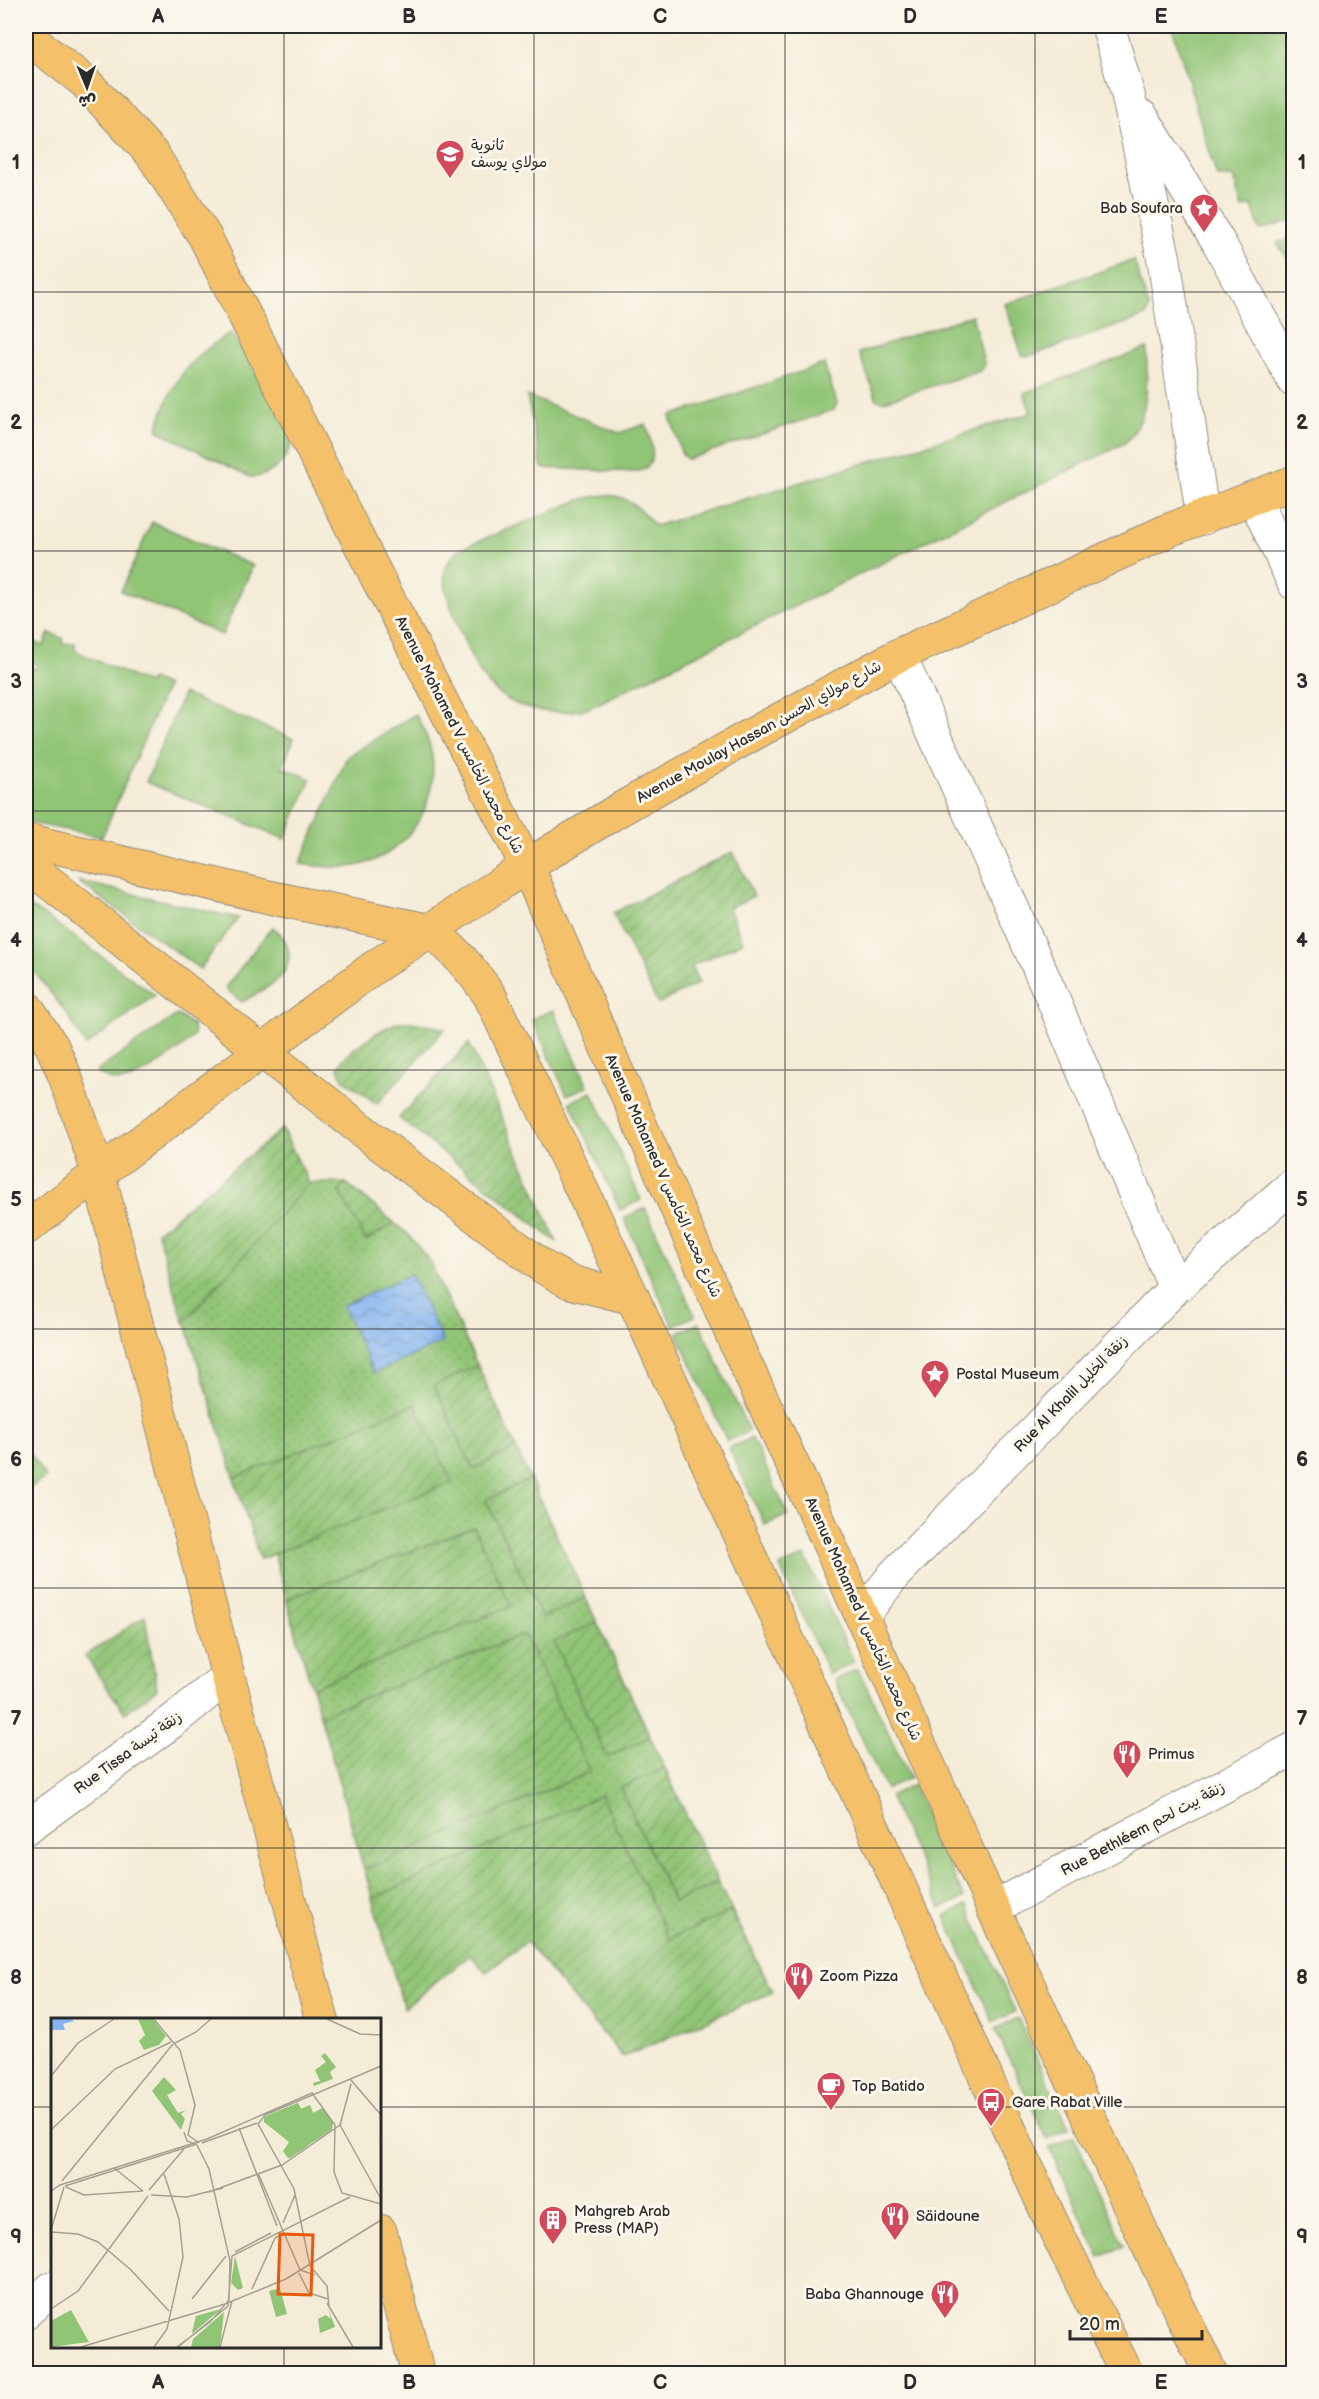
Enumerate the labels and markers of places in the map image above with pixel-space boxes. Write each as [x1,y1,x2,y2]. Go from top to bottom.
place label: ثانوية مولاي يوسف [471,136,547,173]
school or university icon: ثانوية مولاي يوسف [434,138,466,180]
place icon: Bab Soufara [1188,192,1220,234]
place label: Bab Soufara [1100,199,1183,218]
place icon: Postal Museum [919,1358,951,1400]
place label: Postal Museum [956,1365,1059,1384]
restaurant icon: Primus [1111,1738,1143,1780]
place label: Primus [1148,1745,1195,1764]
restaurant icon: Zoom Pizza [783,1960,815,2002]
place label: Zoom Pizza [819,1967,898,1986]
cafe icon: Top Batido [815,2070,847,2112]
place label: Top Batido [852,2077,925,2096]
bus stop icon: Gare Rabat Ville [975,2086,1007,2128]
place label: Gare Rabat Ville [1012,2093,1122,2112]
restaurant icon: Säidoune [879,2200,911,2242]
place label: Mahgreb Arab Press (MAP) [574,2202,671,2238]
building icon: Mahgreb Arab Press (MAP) [537,2204,569,2246]
place label: Säidoune [916,2207,980,2226]
restaurant icon: Baba Ghannouge [929,2278,961,2320]
place label: Baba Ghannouge [805,2285,924,2304]

